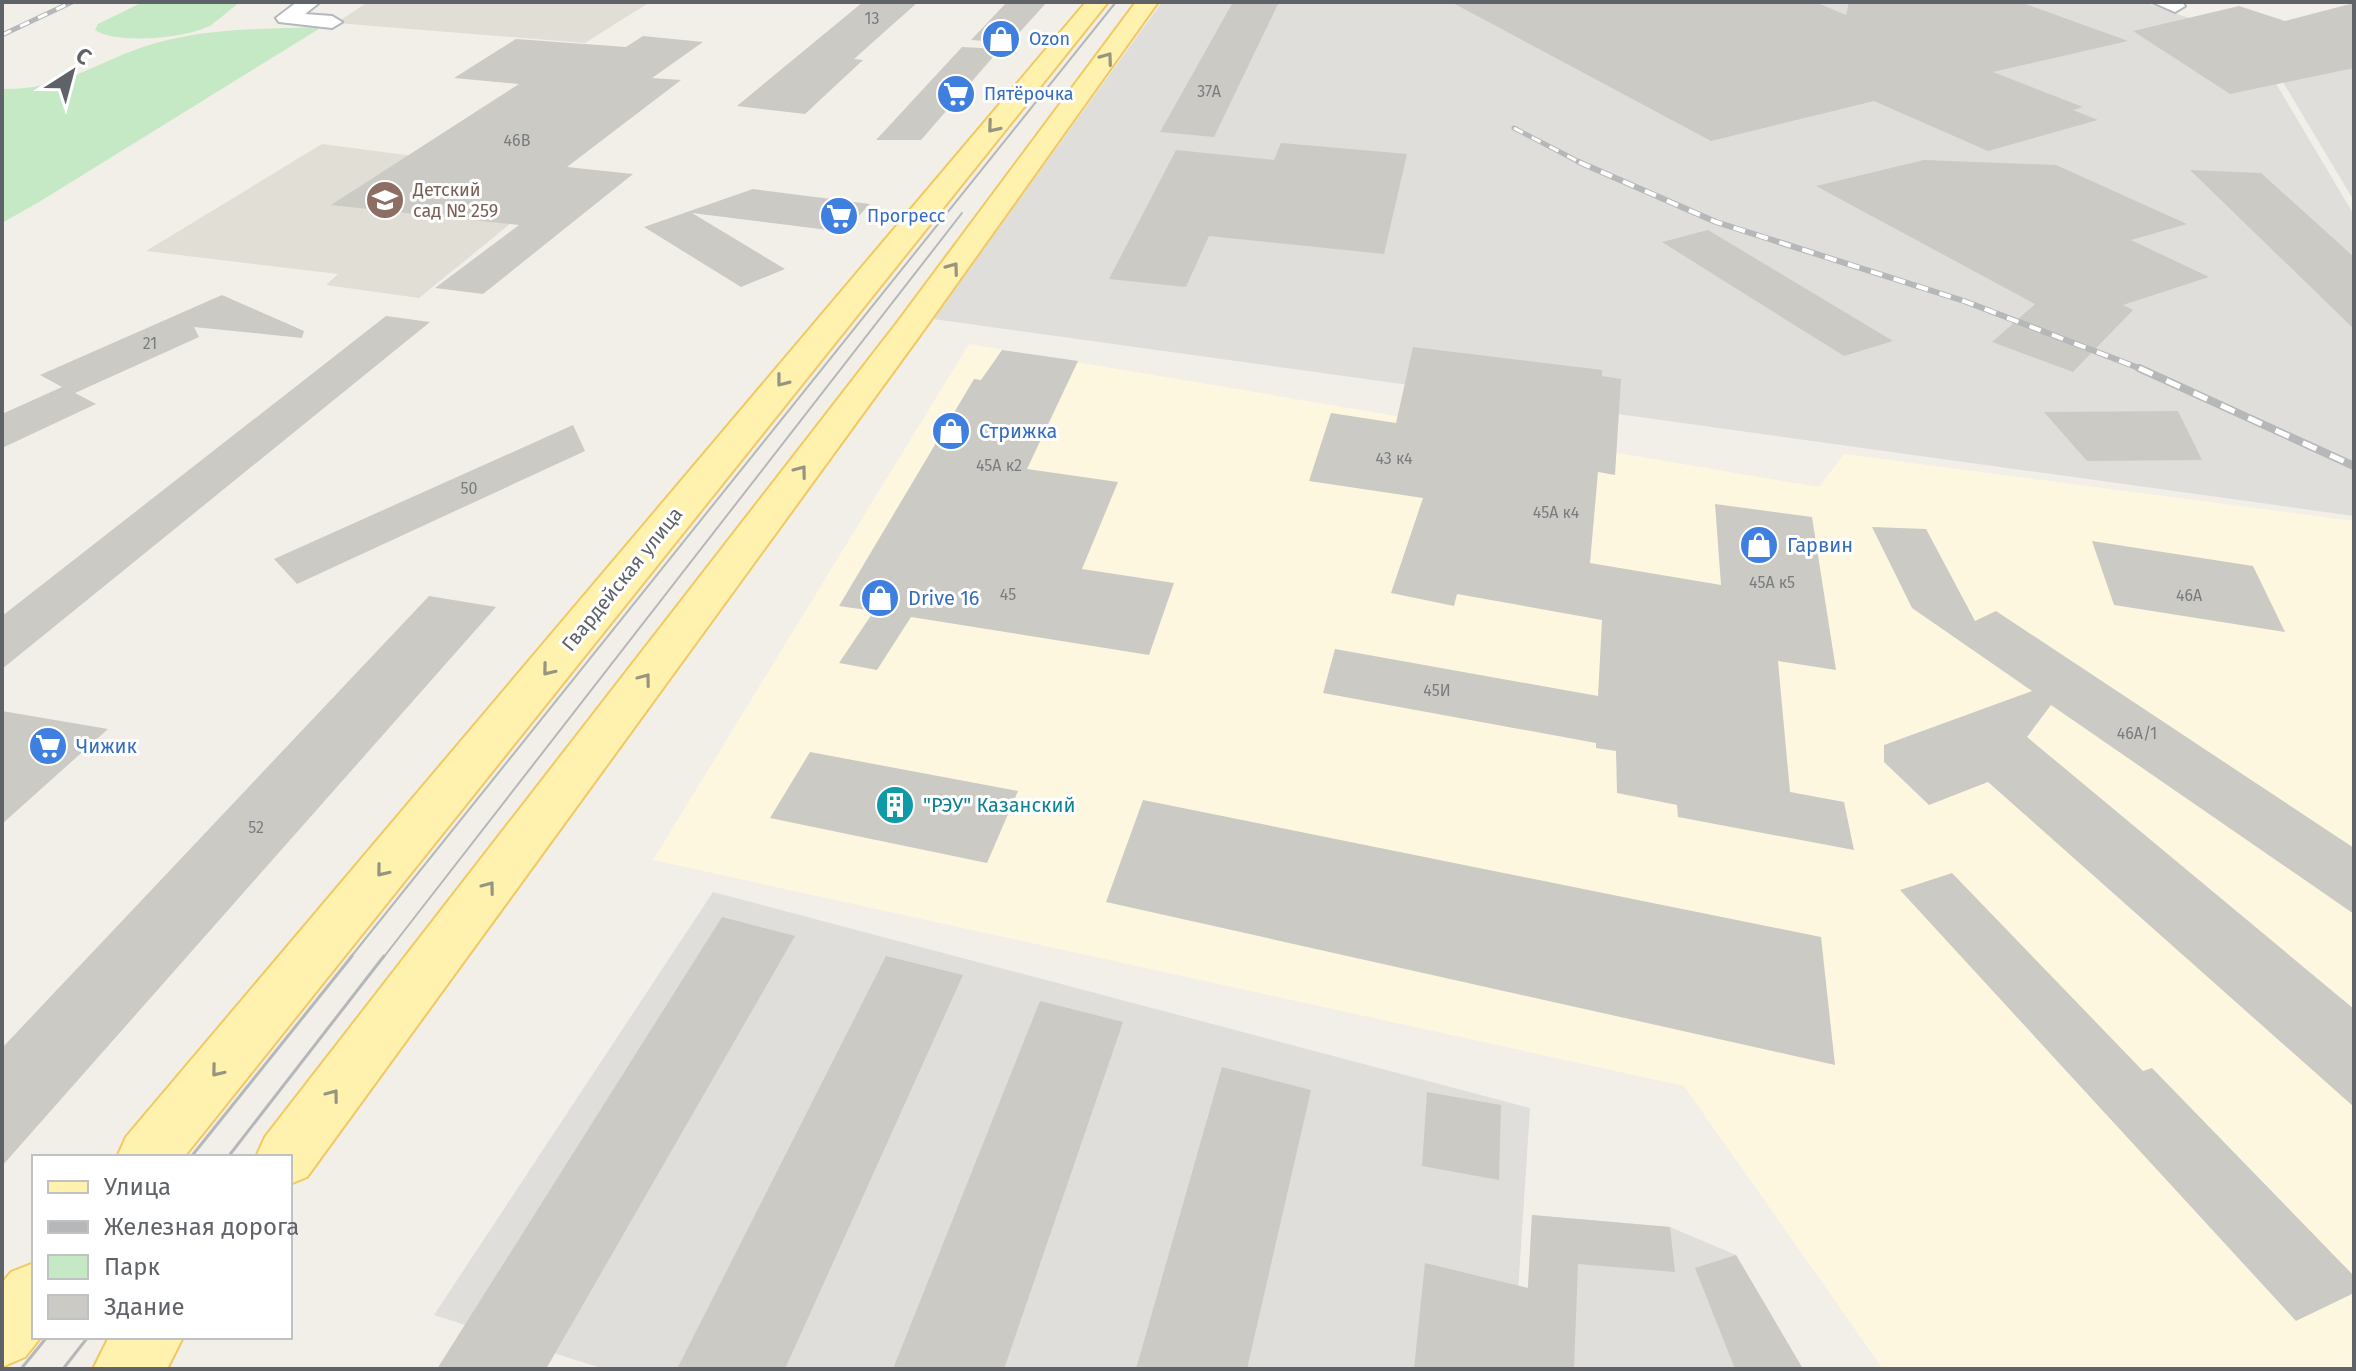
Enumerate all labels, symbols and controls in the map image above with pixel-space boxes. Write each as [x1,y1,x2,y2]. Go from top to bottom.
house number: 13 [865,9,879,28]
shop icon: Ozon [980,18,1022,60]
place label: Ozon [1029,28,1070,50]
north arrow [32,32,112,112]
text: С [70,42,97,71]
one-way arrow [1097,52,1111,66]
supermarket icon: Пятёрочка [935,73,977,115]
house number: 37А [1197,82,1222,101]
place label: Пятёрочка [984,83,1074,105]
one-way arrow [988,117,1003,132]
house number: 46В [504,131,531,150]
school or university icon: Детский сад № 259 [364,179,406,221]
place label: Детский сад № 259 [412,179,498,222]
supermarket icon: Прогресс [818,195,860,237]
place label: Прогресс [867,205,946,227]
one-way arrow [944,262,958,276]
house number: 21 [143,334,157,353]
one-way arrow [778,372,792,387]
shop icon: Стрижка [930,410,972,452]
place label: Стрижка [979,419,1057,443]
house number: 43 к4 [1375,449,1413,468]
house number: 45А к2 [976,456,1022,475]
one-way arrow [792,465,806,480]
house number: 50 [461,479,478,498]
street label: Гвардейская улица [556,502,688,656]
house number: 45А к4 [1533,503,1580,522]
shop icon: Гарвин [1738,524,1780,566]
place label: Гарвин [1787,533,1853,557]
house number: 45А к5 [1749,573,1795,592]
shop icon: Drive 16 [859,577,901,619]
house number: 45 [1000,585,1016,604]
place label: Drive 16 [908,586,980,610]
house number: 46А [2176,586,2203,605]
one-way arrow [543,660,557,675]
one-way arrow [636,673,650,688]
house number: 45И [1423,681,1451,700]
house number: 46А/1 [2117,724,2157,743]
supermarket icon: Чижик [27,725,69,767]
place label: Чижик [76,734,138,758]
building icon: "РЭУ" Казанский [874,784,916,826]
place label: "РЭУ" Казанский [923,793,1075,817]
house number: 52 [248,818,264,837]
one-way arrow [378,861,392,876]
one-way arrow [479,881,493,896]
one-way arrow [212,1062,227,1077]
one-way arrow [323,1089,337,1103]
legend [32,1155,292,1339]
text: Улица [104,1173,171,1201]
text: Железная дорога [104,1213,299,1241]
text: Парк [104,1253,161,1281]
text: Здание [104,1293,185,1321]

